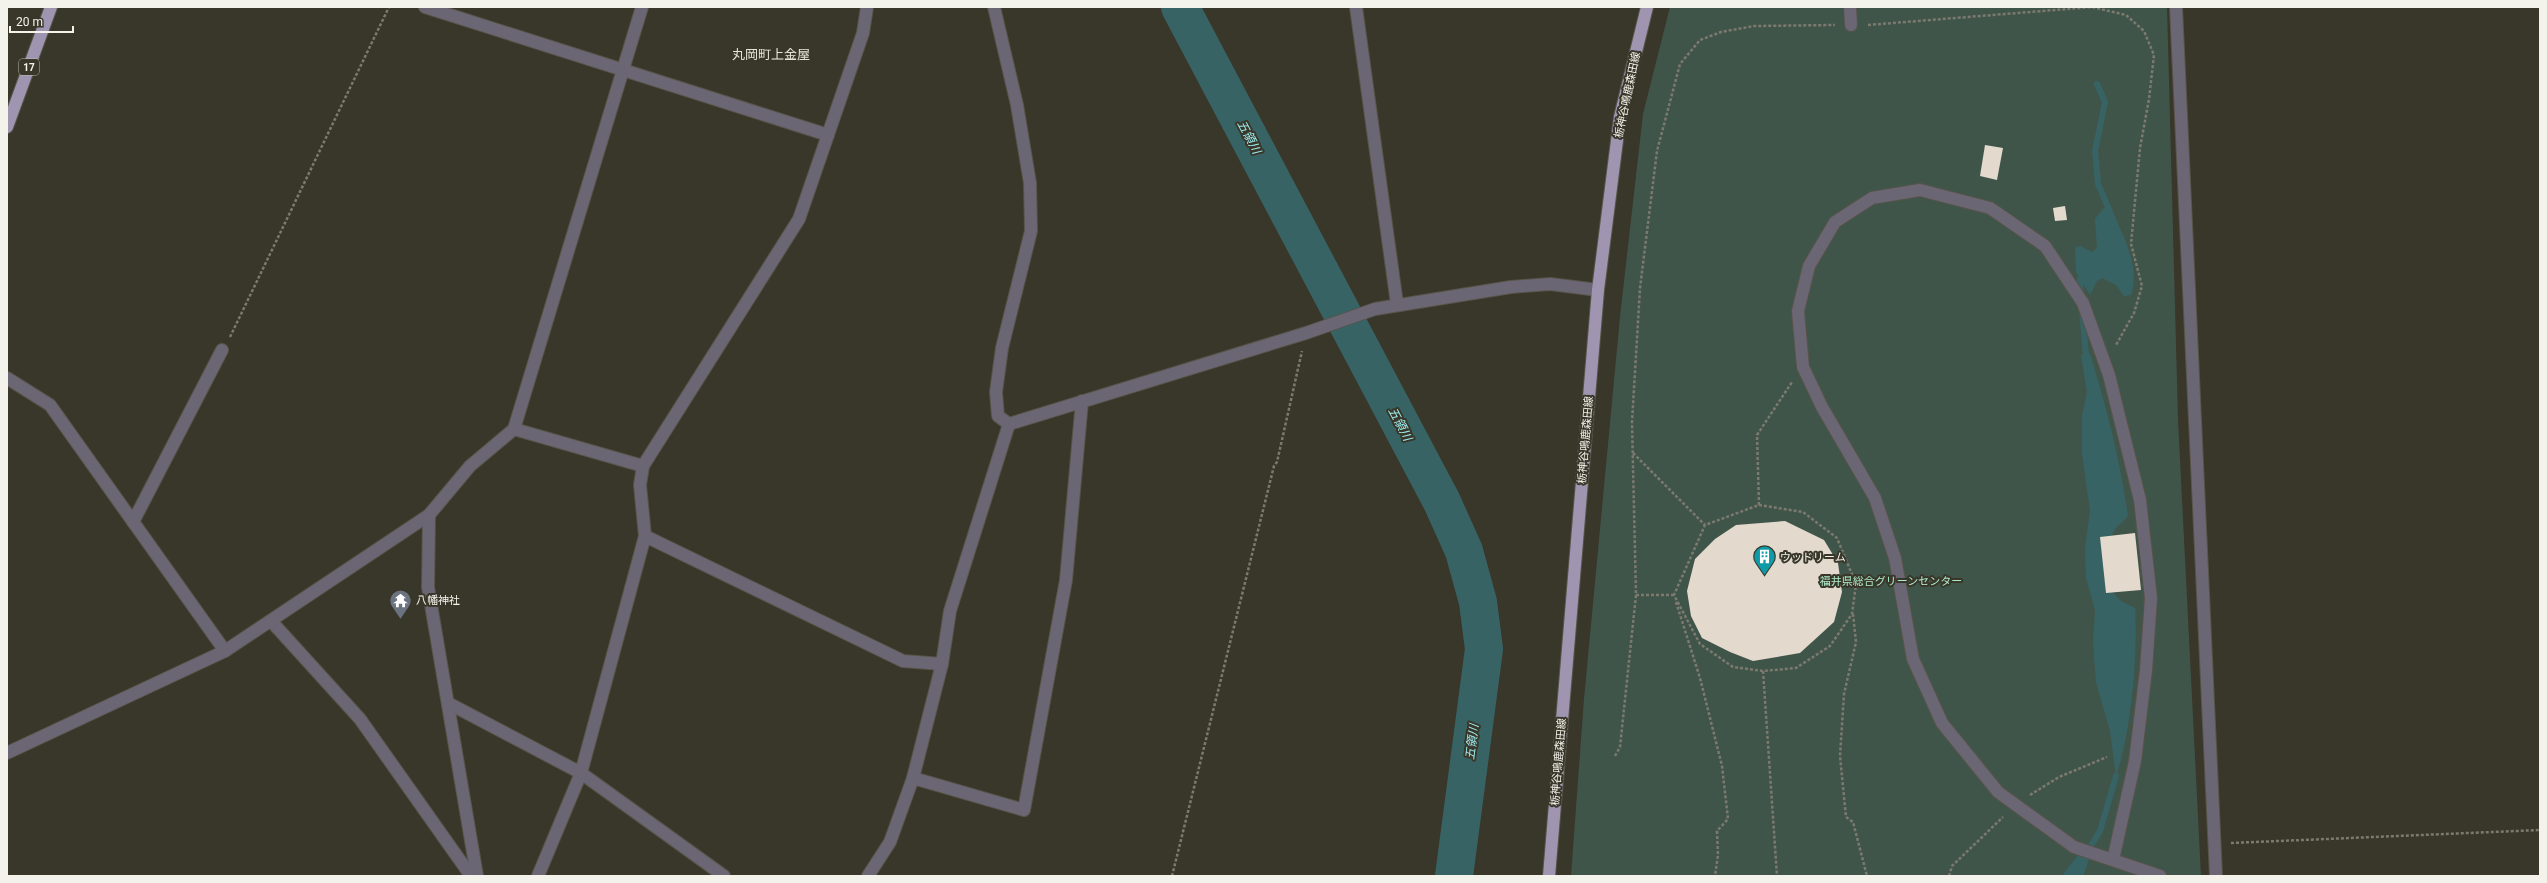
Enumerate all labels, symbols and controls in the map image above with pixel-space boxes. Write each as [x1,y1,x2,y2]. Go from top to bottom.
scale bar [10,8,73,34]
text: 20 m [16,15,43,29]
district label: 丸岡町上金屋 [732,47,810,62]
street label: 栃神谷鳴鹿森田線 [1612,51,1643,139]
road number: 17 [19,59,39,75]
water label: 五領川 [1234,118,1265,158]
street label: 栃神谷鳴鹿森田線 [1575,396,1596,484]
water label: 五領川 [1385,405,1416,445]
building icon: ウッドリーム [1752,544,1778,577]
place label: ウッドリーム [1780,551,1846,564]
park label: 福井県総合グリーンセンター [1820,575,1962,588]
temple icon: 八幡神社 [388,587,414,620]
place label: 八幡神社 [416,594,460,607]
street label: 栃神谷鳴鹿森田線 [1548,718,1569,806]
water label: 五領川 [1463,721,1481,761]

